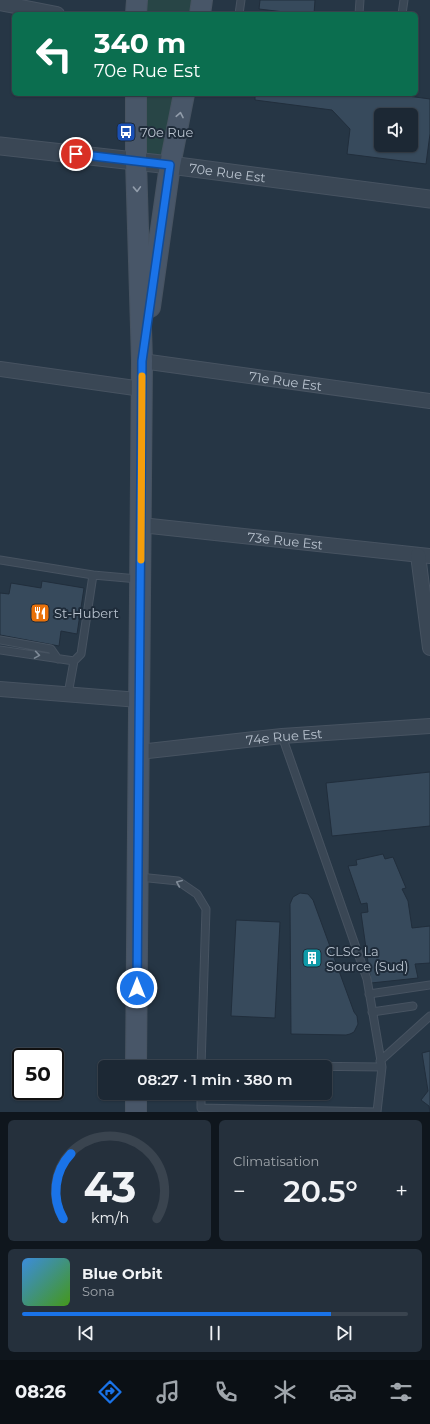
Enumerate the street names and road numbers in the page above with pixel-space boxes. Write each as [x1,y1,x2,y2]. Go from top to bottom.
street label: 70e Rue Est [188,160,267,185]
street label: 71e Rue Est [248,368,323,394]
street label: 73e Rue Est [247,528,324,552]
street label: 74e Rue Est [245,725,323,748]

